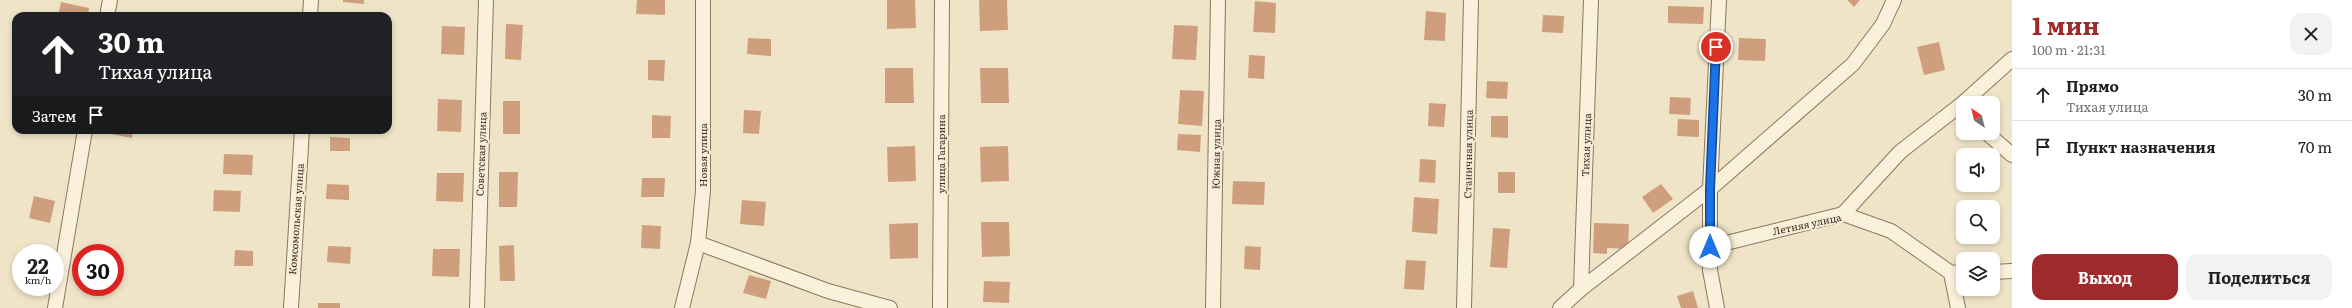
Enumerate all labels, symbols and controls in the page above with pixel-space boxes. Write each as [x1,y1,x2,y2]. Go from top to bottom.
text: 1 мин [2032,7,2099,42]
button: close [2290,13,2332,55]
text: 30 m [98,20,164,62]
icon: ahead [32,28,84,80]
pin [1699,30,1733,64]
icon: arrive [1705,36,1727,58]
text: 100 m · 21:31 [2032,40,2105,59]
text: Тихая улица [98,58,212,85]
text: Прямо [2066,74,2119,97]
text: 30 m [2298,83,2332,106]
icon: ahead [2032,84,2054,106]
north arrow [1956,96,2000,140]
map controls [1956,96,2000,296]
text: Тихая улица [2066,97,2149,116]
text: Затем [32,104,77,127]
icon: arrive [85,104,107,126]
street label: Станичная улица [1459,109,1476,198]
street label: Советская улица [472,111,489,196]
street label: Тихая улица [1577,112,1594,177]
street label: улица Гагарина [933,114,948,194]
street label: Южная улица [1207,118,1224,189]
street label: Новая улица [695,122,710,187]
text: Пункт назначения [2066,135,2216,158]
text: 70 m [2298,135,2332,158]
icon: arrive [2032,136,2054,158]
button: sound [1956,148,2000,192]
street label: Комсомольская улица [284,162,307,275]
button: search [1956,200,2000,244]
street label: Летняя улица [1771,209,1843,238]
position arrow [1689,226,1731,268]
speed limit sign: 30 [72,244,124,296]
text: 22 [27,250,49,280]
button: layers [1956,252,2000,296]
button: Выход [2032,254,2178,300]
button: Поделиться [2186,254,2332,300]
text: km/h [25,272,51,287]

